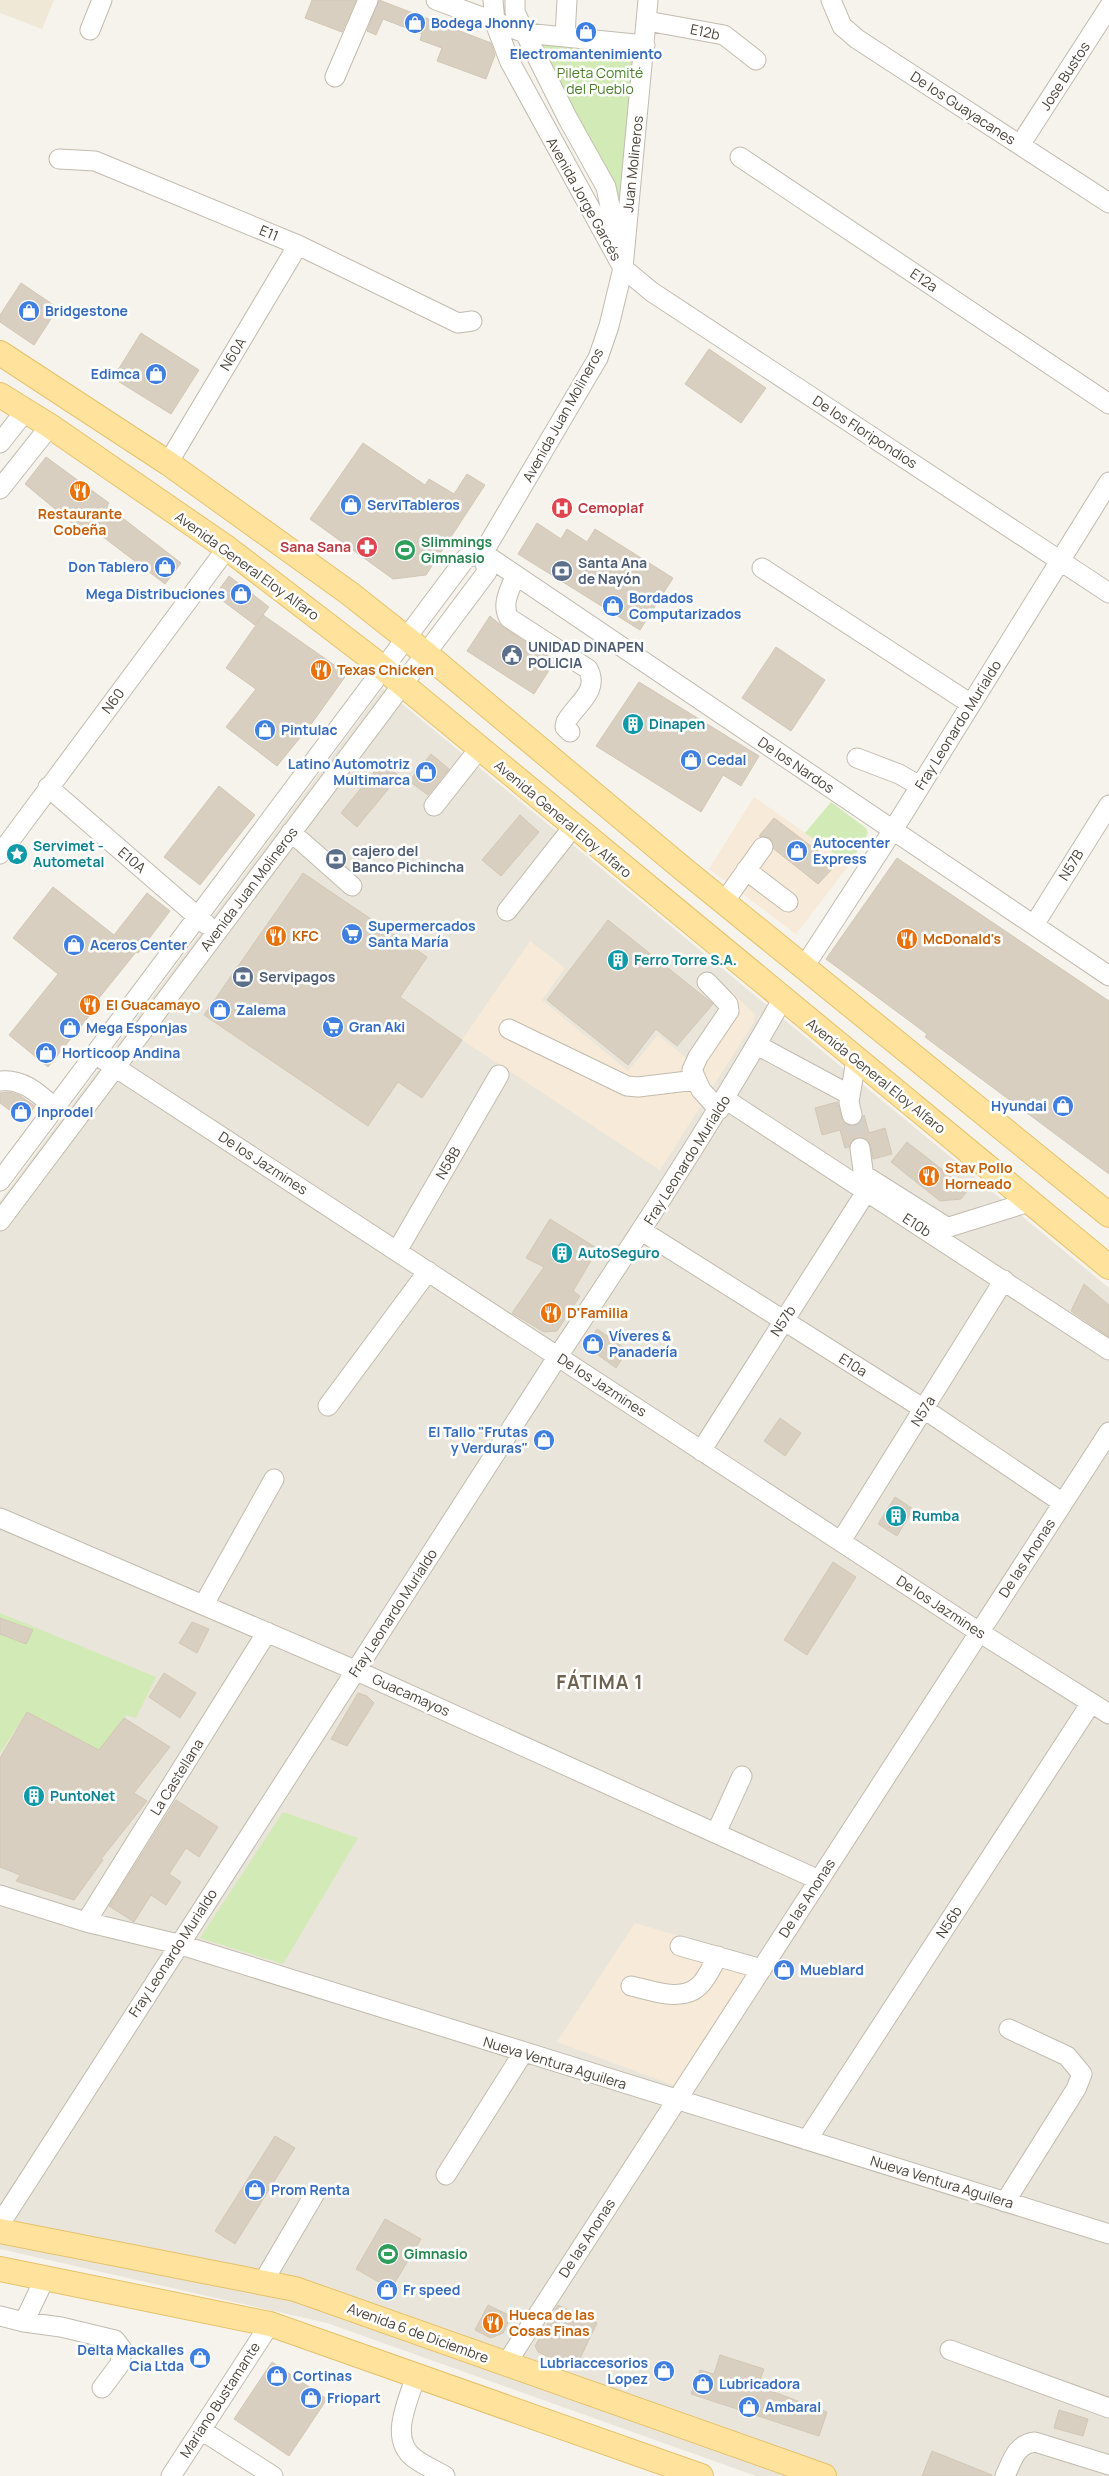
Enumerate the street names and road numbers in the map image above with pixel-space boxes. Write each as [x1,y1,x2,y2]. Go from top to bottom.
street label: E12b [689,19,722,44]
street label: Jose Bustos [1035,38,1094,114]
street label: De los Guayacanes [907,66,1019,149]
street label: Juan Molineros [618,115,647,213]
street label: Avenida Jorge Garcés [543,134,626,264]
street label: E11 [257,220,282,245]
street label: E12a [907,264,942,296]
street label: N60A [215,333,250,374]
street label: Avenida Juan Molineros [518,344,607,485]
street label: De los Floripondios [809,391,921,472]
street label: Avenida General Eloy Alfaro [171,507,323,624]
street label: Fray Leonardo Murialdo [910,656,1005,793]
street label: N60 [97,684,128,717]
street label: De los Nardos [754,732,838,797]
street label: Avenida General Eloy Alfaro [491,755,636,882]
street label: Avenida Juan Molineros [196,823,302,955]
street label: E10A [114,842,150,877]
street label: N57B [1054,845,1088,884]
street label: Avenida General Eloy Alfaro [803,1014,950,1138]
street label: Fray Leonardo Murialdo [639,1091,734,1228]
street label: De los Jazmines [215,1127,311,1198]
street label: N58B [431,1143,465,1182]
street label: E10b [899,1208,935,1241]
street label: N57b [766,1302,800,1340]
street label: De los Jazmines [554,1349,650,1420]
street label: E10a [836,1349,871,1381]
street label: N57a [906,1392,939,1430]
street label: De las Anonas [994,1515,1059,1601]
street label: Fray Leonardo Murialdo [344,1545,441,1681]
street label: De los Jazmines [893,1571,989,1642]
street label: Guacamayos [369,1669,453,1720]
street label: La Castellana [146,1735,208,1819]
street label: De las Anonas [774,1855,839,1941]
street label: Fray Leonardo Murialdo [124,1885,221,2021]
street label: N56b [931,1902,966,1941]
street label: Nueva Ventura Aguilera [481,2032,629,2093]
street label: Nueva Ventura Aguilera [868,2151,1016,2212]
street label: De las Anonas [554,2195,619,2281]
street label: Avenida 6 de Diciembre [345,2298,491,2367]
street label: Mariano Bustamante [175,2338,264,2461]

